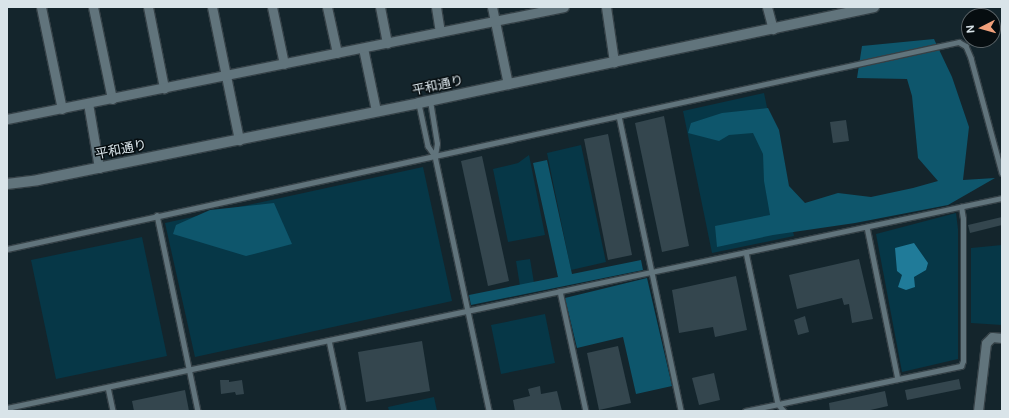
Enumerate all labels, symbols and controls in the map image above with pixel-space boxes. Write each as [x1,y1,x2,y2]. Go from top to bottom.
north arrow [961,8,1001,48]
text: N [963,24,977,34]
street label: 平和通り [411,73,465,99]
street label: 平和通り [94,137,148,163]

